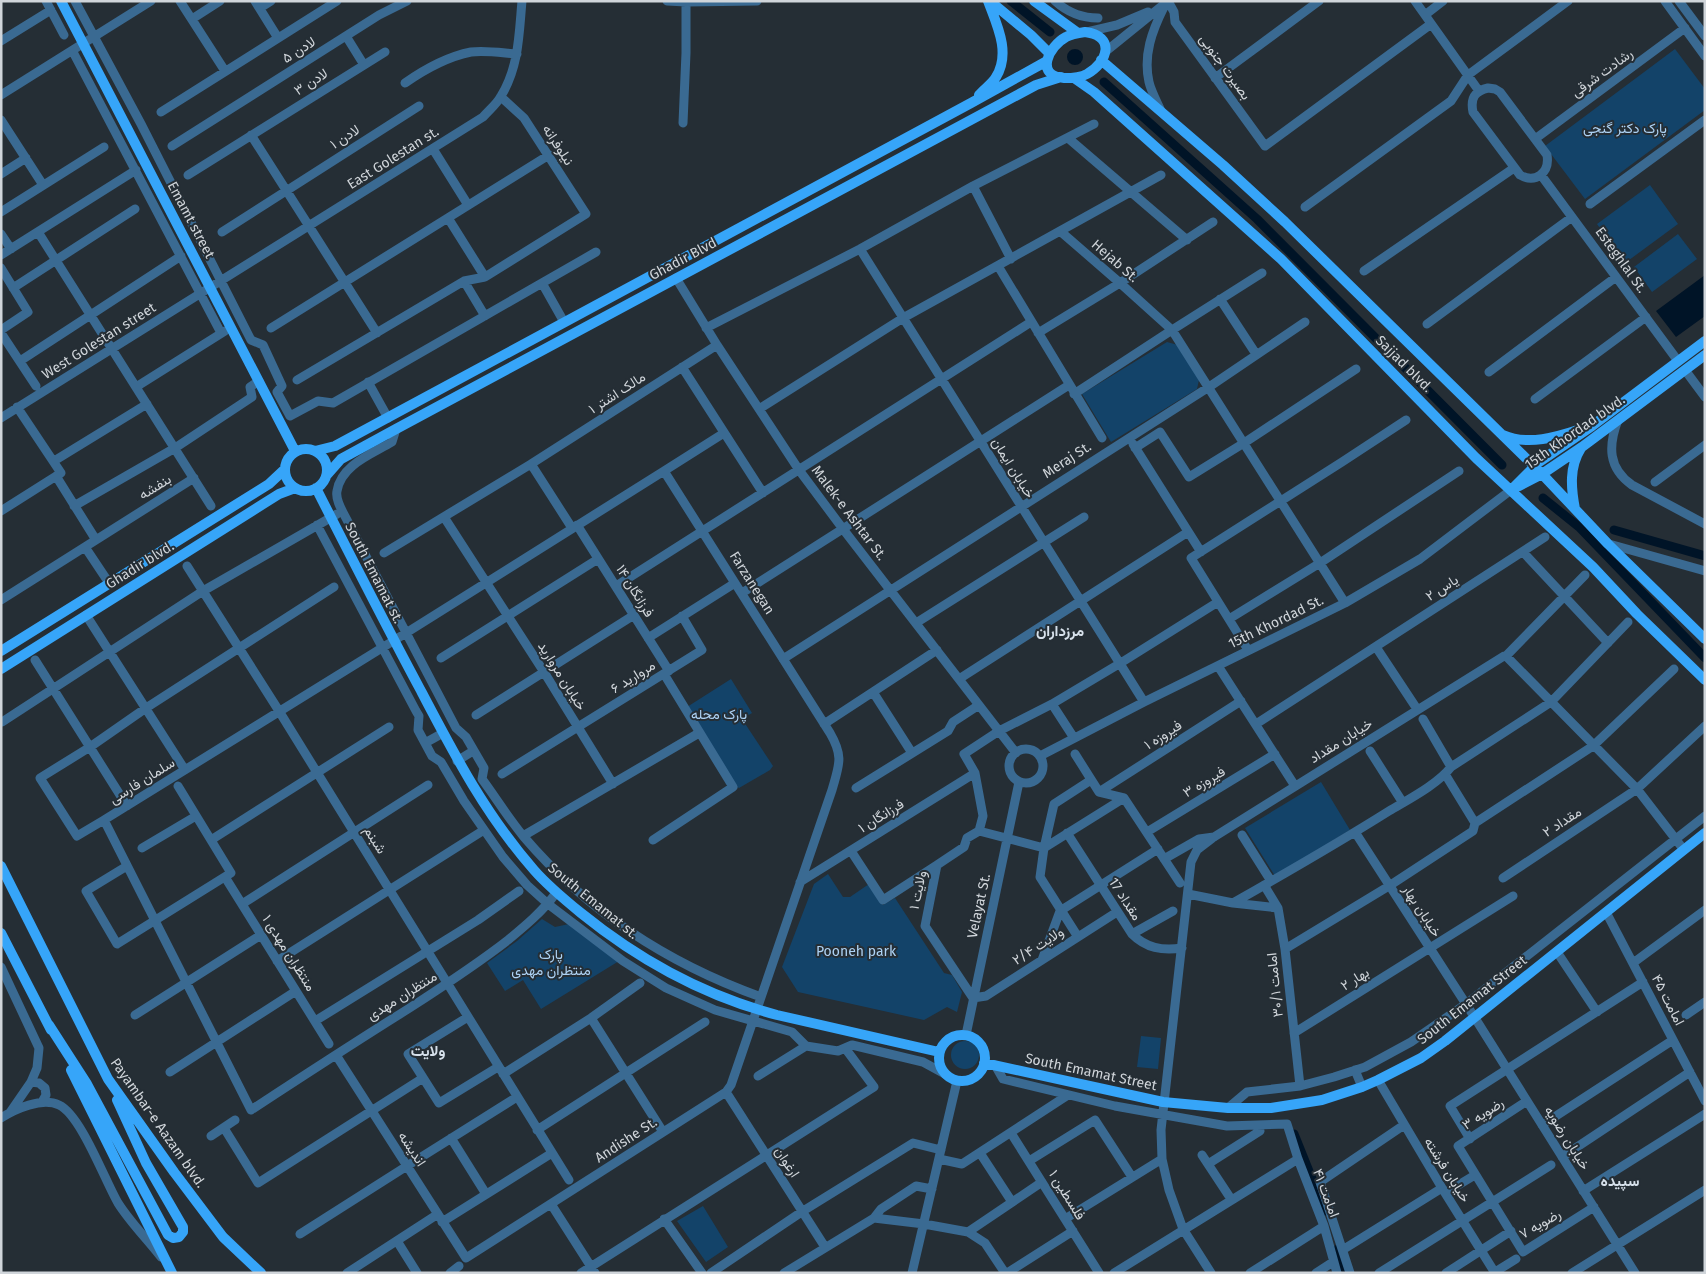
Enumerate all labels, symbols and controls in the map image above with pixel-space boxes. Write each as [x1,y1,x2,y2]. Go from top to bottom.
street label: بصیرت جنوبی [1196,31,1254,103]
street label: لادن ۵ [279,33,319,67]
street label: رشادت شرقی [1568,45,1636,101]
street label: لادن ۳ [291,65,331,99]
park label: پارک دکتر گنجی [1583,120,1667,138]
street label: لادن ۱ [327,121,363,153]
street label: نیلوفرانه [539,121,577,169]
street label: East Golestan st. [344,123,442,193]
street label: Emamt street [164,179,219,262]
street label: Esteghlal St. [1591,224,1651,296]
street label: Ghadir Blvd [646,234,720,284]
street label: Hejab St. [1088,236,1142,286]
street label: West Golestan street [39,299,160,383]
street label: Sajjad blvd. [1372,332,1436,396]
street label: مالک اشتر ۱ [585,368,649,418]
street label: 15th Khordad blvd. [1522,391,1628,473]
street label: خیابان ایمان [988,435,1038,501]
street label: Meraj St. [1039,438,1095,482]
street label: Malek-e Ashtar St. [808,462,890,564]
street label: بنفشه [136,471,174,503]
street label: South Emamat st. [341,520,407,626]
street label: Ghadir blvd. [103,537,177,593]
street label: Farzanegan [726,548,778,618]
street label: فرزانگان ۱۴ [612,562,658,620]
street label: یاس ۲ [1422,571,1462,605]
street label: 15th Khordad St. [1226,592,1326,652]
district label: مرزداران [1036,622,1084,640]
street label: خیابان مروارید [534,638,590,714]
street label: مروارید ۶ [608,657,658,697]
park label: پارک محله [691,706,747,724]
street label: خیابان مقداد [1306,715,1376,767]
street label: فیروزه ۱ [1141,717,1185,753]
street label: سلمان فارسی [106,754,178,808]
street label: فیروزه ۳ [1180,763,1228,801]
street label: فرزانگان ۱ [855,795,907,837]
street label: مقداد ۲ [1539,803,1585,841]
street label: شبنم [360,823,390,857]
street label: South Emamat st. [544,859,642,943]
street label: ولایت ۱ [906,869,930,911]
street label: Velayat St. [964,872,994,940]
street label: مقداد 17 [1105,874,1145,924]
street label: خیابان بهار [1398,881,1445,940]
street label: منتظران مهدی ۱ [259,912,319,994]
street label: ولایت ۲/۴ [1009,923,1067,969]
park label: Pooneh park [816,943,897,960]
park label: پارک منتظران مهدی [511,946,591,979]
street label: South Emamat Street [1414,951,1531,1048]
street label: امامت ۳۰/۱ [1263,952,1287,1018]
street label: بهار ۲ [1338,964,1372,994]
street label: منتظران مهدی [364,968,440,1024]
street label: امامت ۴۵ [1648,972,1688,1028]
district label: ولایت [411,1042,445,1060]
street label: South Emamat Street [1024,1050,1159,1094]
street label: Payambar-e Aazam blvd. [107,1055,209,1191]
street label: رضویه ۳ [1459,1094,1507,1134]
street label: خیابان رضویه [1541,1103,1593,1173]
street label: Andishe St. [592,1114,660,1166]
street label: اندیشه [394,1128,430,1170]
street label: خیابان فرشته [1420,1134,1474,1206]
street label: ارغوان [771,1143,803,1181]
street label: امامت ۴۱ [1309,1166,1343,1220]
street label: فلسطین ۱ [1045,1167,1089,1223]
district label: سپیده [1601,1172,1639,1191]
street label: رضویه ۷ [1516,1205,1564,1243]

